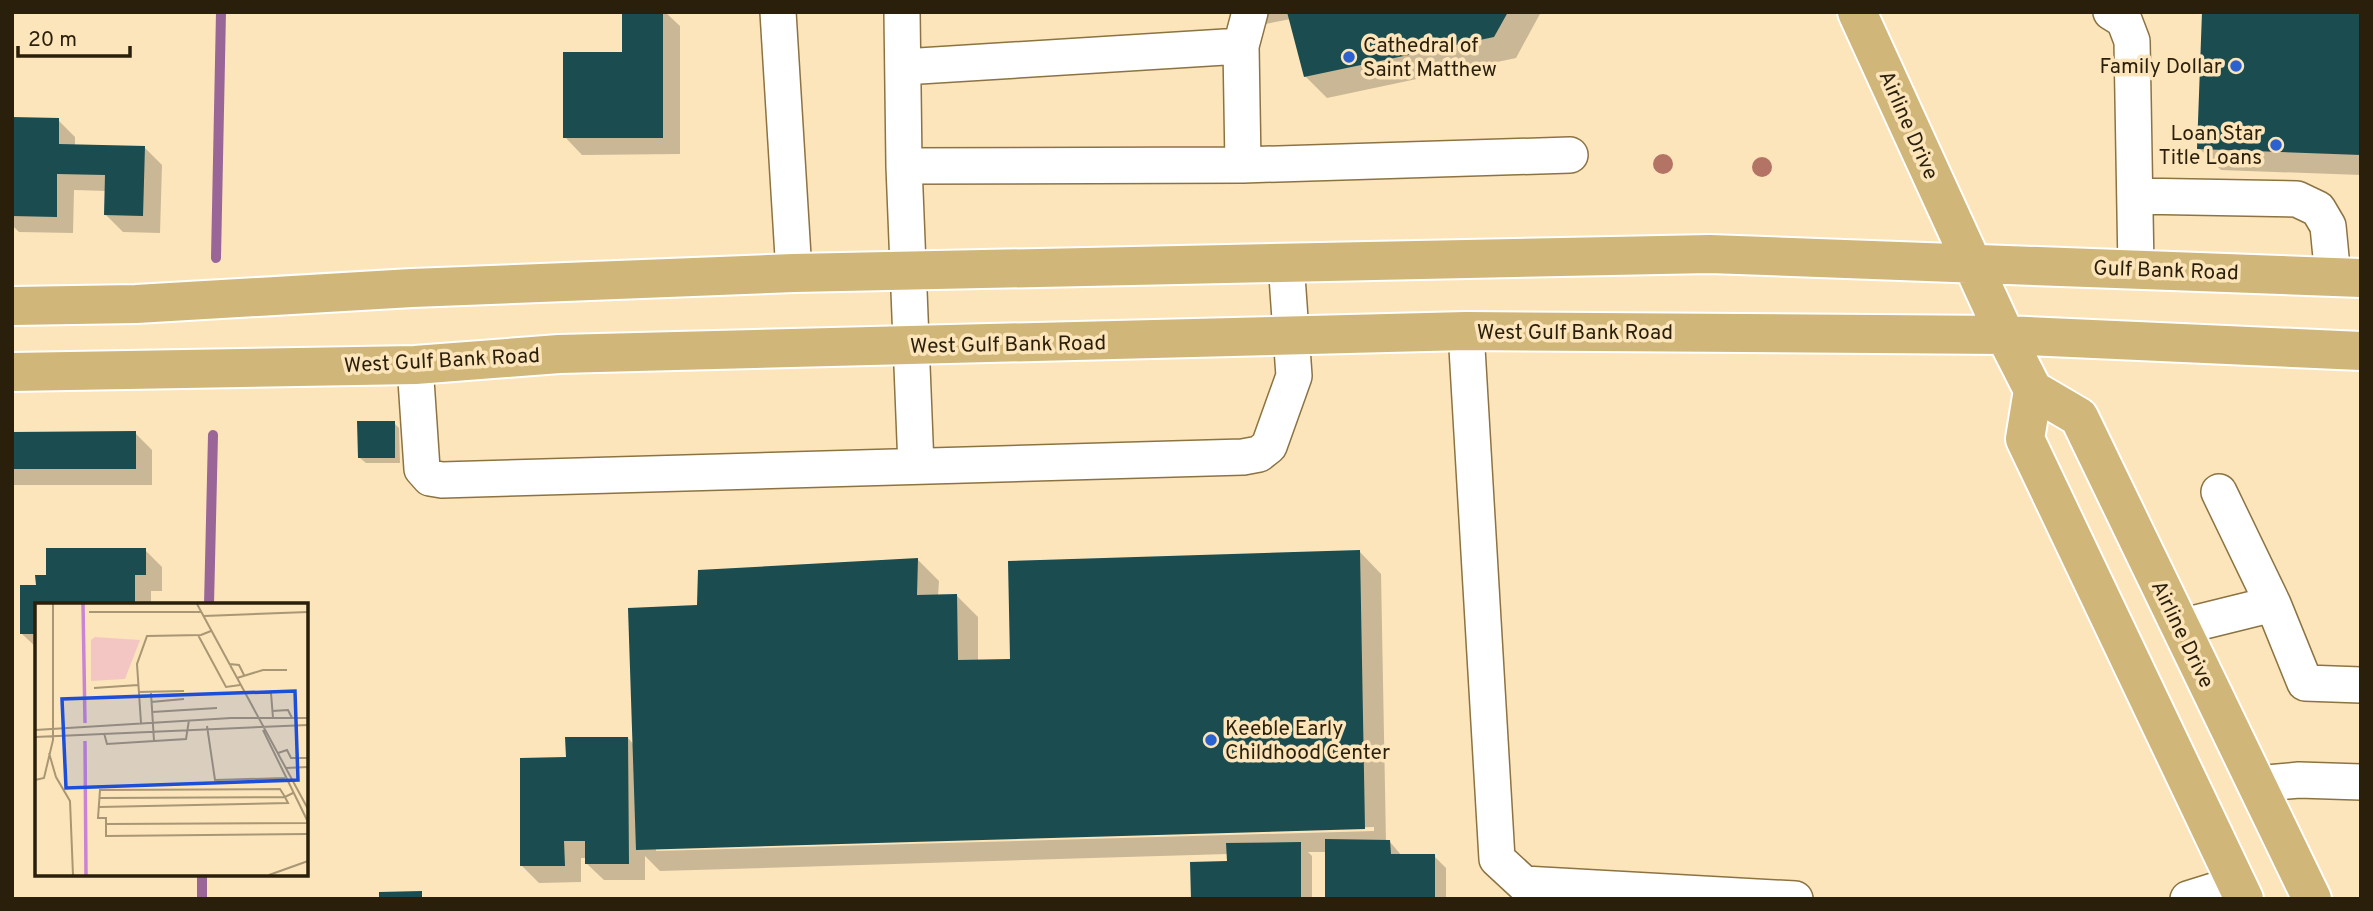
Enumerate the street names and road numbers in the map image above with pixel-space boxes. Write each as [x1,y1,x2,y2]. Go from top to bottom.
street label: Airline Drive [1872,67,1944,184]
street label: Gulf Bank Road [2093,255,2239,288]
street label: West Gulf Bank Road [1477,320,1673,347]
street label: West Gulf Bank Road [910,330,1106,361]
street label: West Gulf Bank Road [343,343,541,380]
street label: Airline Drive [2144,576,2219,693]

